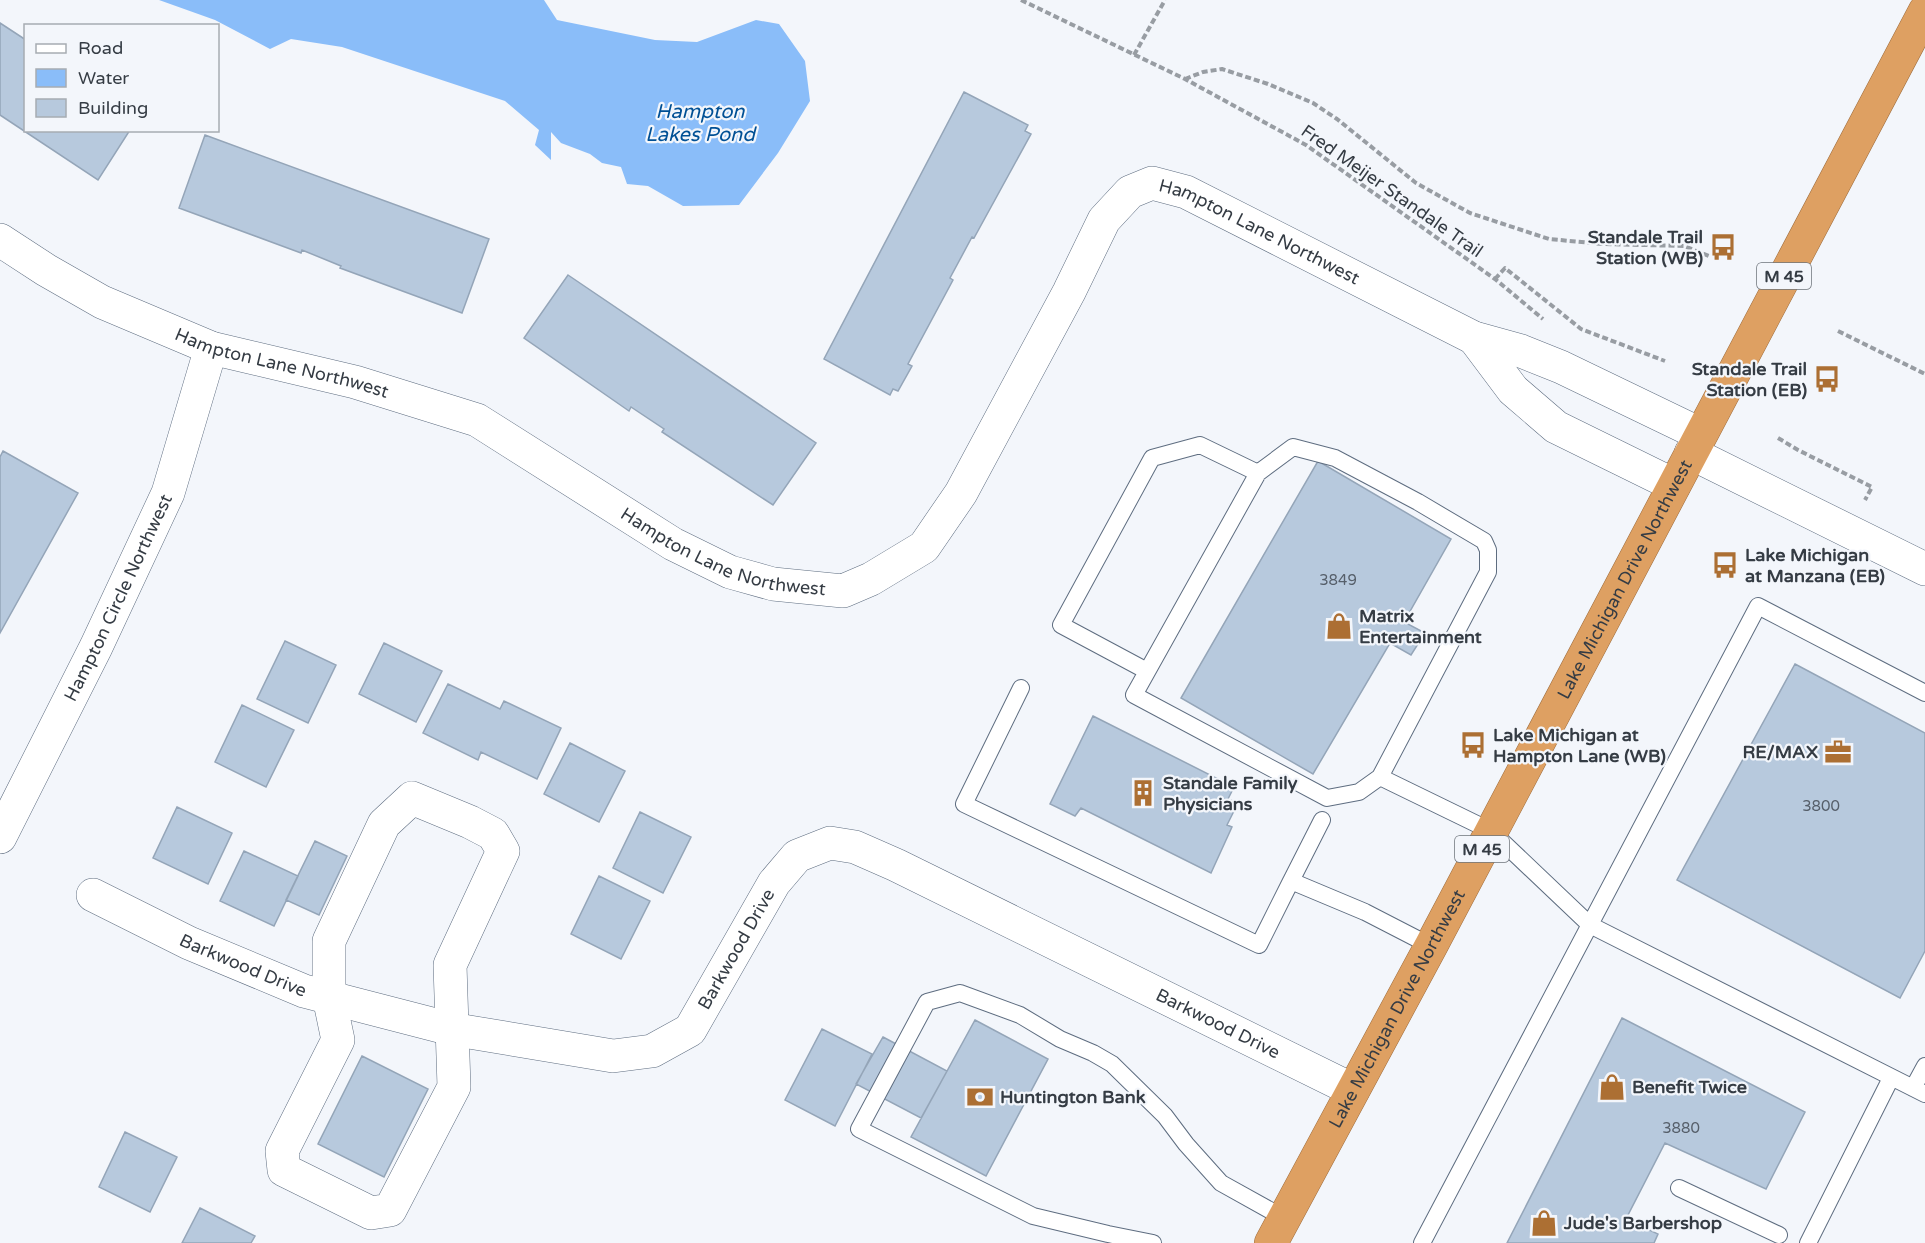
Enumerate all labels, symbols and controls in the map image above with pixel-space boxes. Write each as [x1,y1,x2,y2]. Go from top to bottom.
legend [24,24,219,132]
text: Road [78,37,123,59]
text: Water [78,67,129,89]
text: Building [78,97,148,119]
water label: Hampton Lakes Pond [645,100,757,147]
street label: Fred Meijer Standale Trail [1297,120,1487,262]
street label: Hampton Lane Northwest [1157,174,1363,289]
place label: Standale Trail Station (WB) [1588,226,1703,269]
bus stop icon: Standale Trail Station (WB) [1708,232,1738,262]
road number: M 45 [1757,263,1811,289]
street label: Hampton Lane Northwest [172,323,392,403]
place label: Standale Trail Station (EB) [1692,358,1807,401]
bus stop icon: Standale Trail Station (EB) [1812,364,1842,394]
street label: Lake Michigan Drive Northwest [1552,456,1697,703]
street label: Hampton Circle Northwest [59,490,177,705]
street label: Hampton Lane Northwest [617,503,827,600]
place label: Lake Michigan at Manzana (EB) [1745,544,1885,587]
bus stop icon: Lake Michigan at Manzana (EB) [1710,550,1740,580]
house number: 3849 [1319,571,1357,589]
place label: Matrix Entertainment [1359,605,1482,648]
shop icon: Matrix Entertainment [1324,611,1354,641]
place label: Lake Michigan at Hampton Lane (WB) [1493,724,1666,767]
bus stop icon: Lake Michigan at Hampton Lane (WB) [1458,730,1488,760]
office icon: RE/MAX [1823,737,1853,767]
place label: RE/MAX [1742,741,1818,763]
place label: Standale Family Physicians [1163,772,1298,815]
building icon: Standale Family Physicians [1128,778,1158,808]
house number: 3800 [1802,797,1840,815]
road number: M 45 [1455,836,1509,862]
street label: Barkwood Drive [693,885,780,1013]
street label: Lake Michigan Drive Northwest [1324,886,1470,1132]
street label: Barkwood Drive [176,929,310,1002]
street label: Barkwood Drive [1152,984,1284,1063]
shop icon: Benefit Twice [1597,1072,1627,1102]
place label: Benefit Twice [1632,1076,1747,1098]
bank icon: Huntington Bank [965,1082,995,1112]
place label: Huntington Bank [1000,1086,1146,1108]
house number: 3880 [1662,1119,1700,1137]
shop icon: Jude's Barbershop [1529,1208,1559,1238]
place label: Jude's Barbershop [1563,1212,1722,1234]

